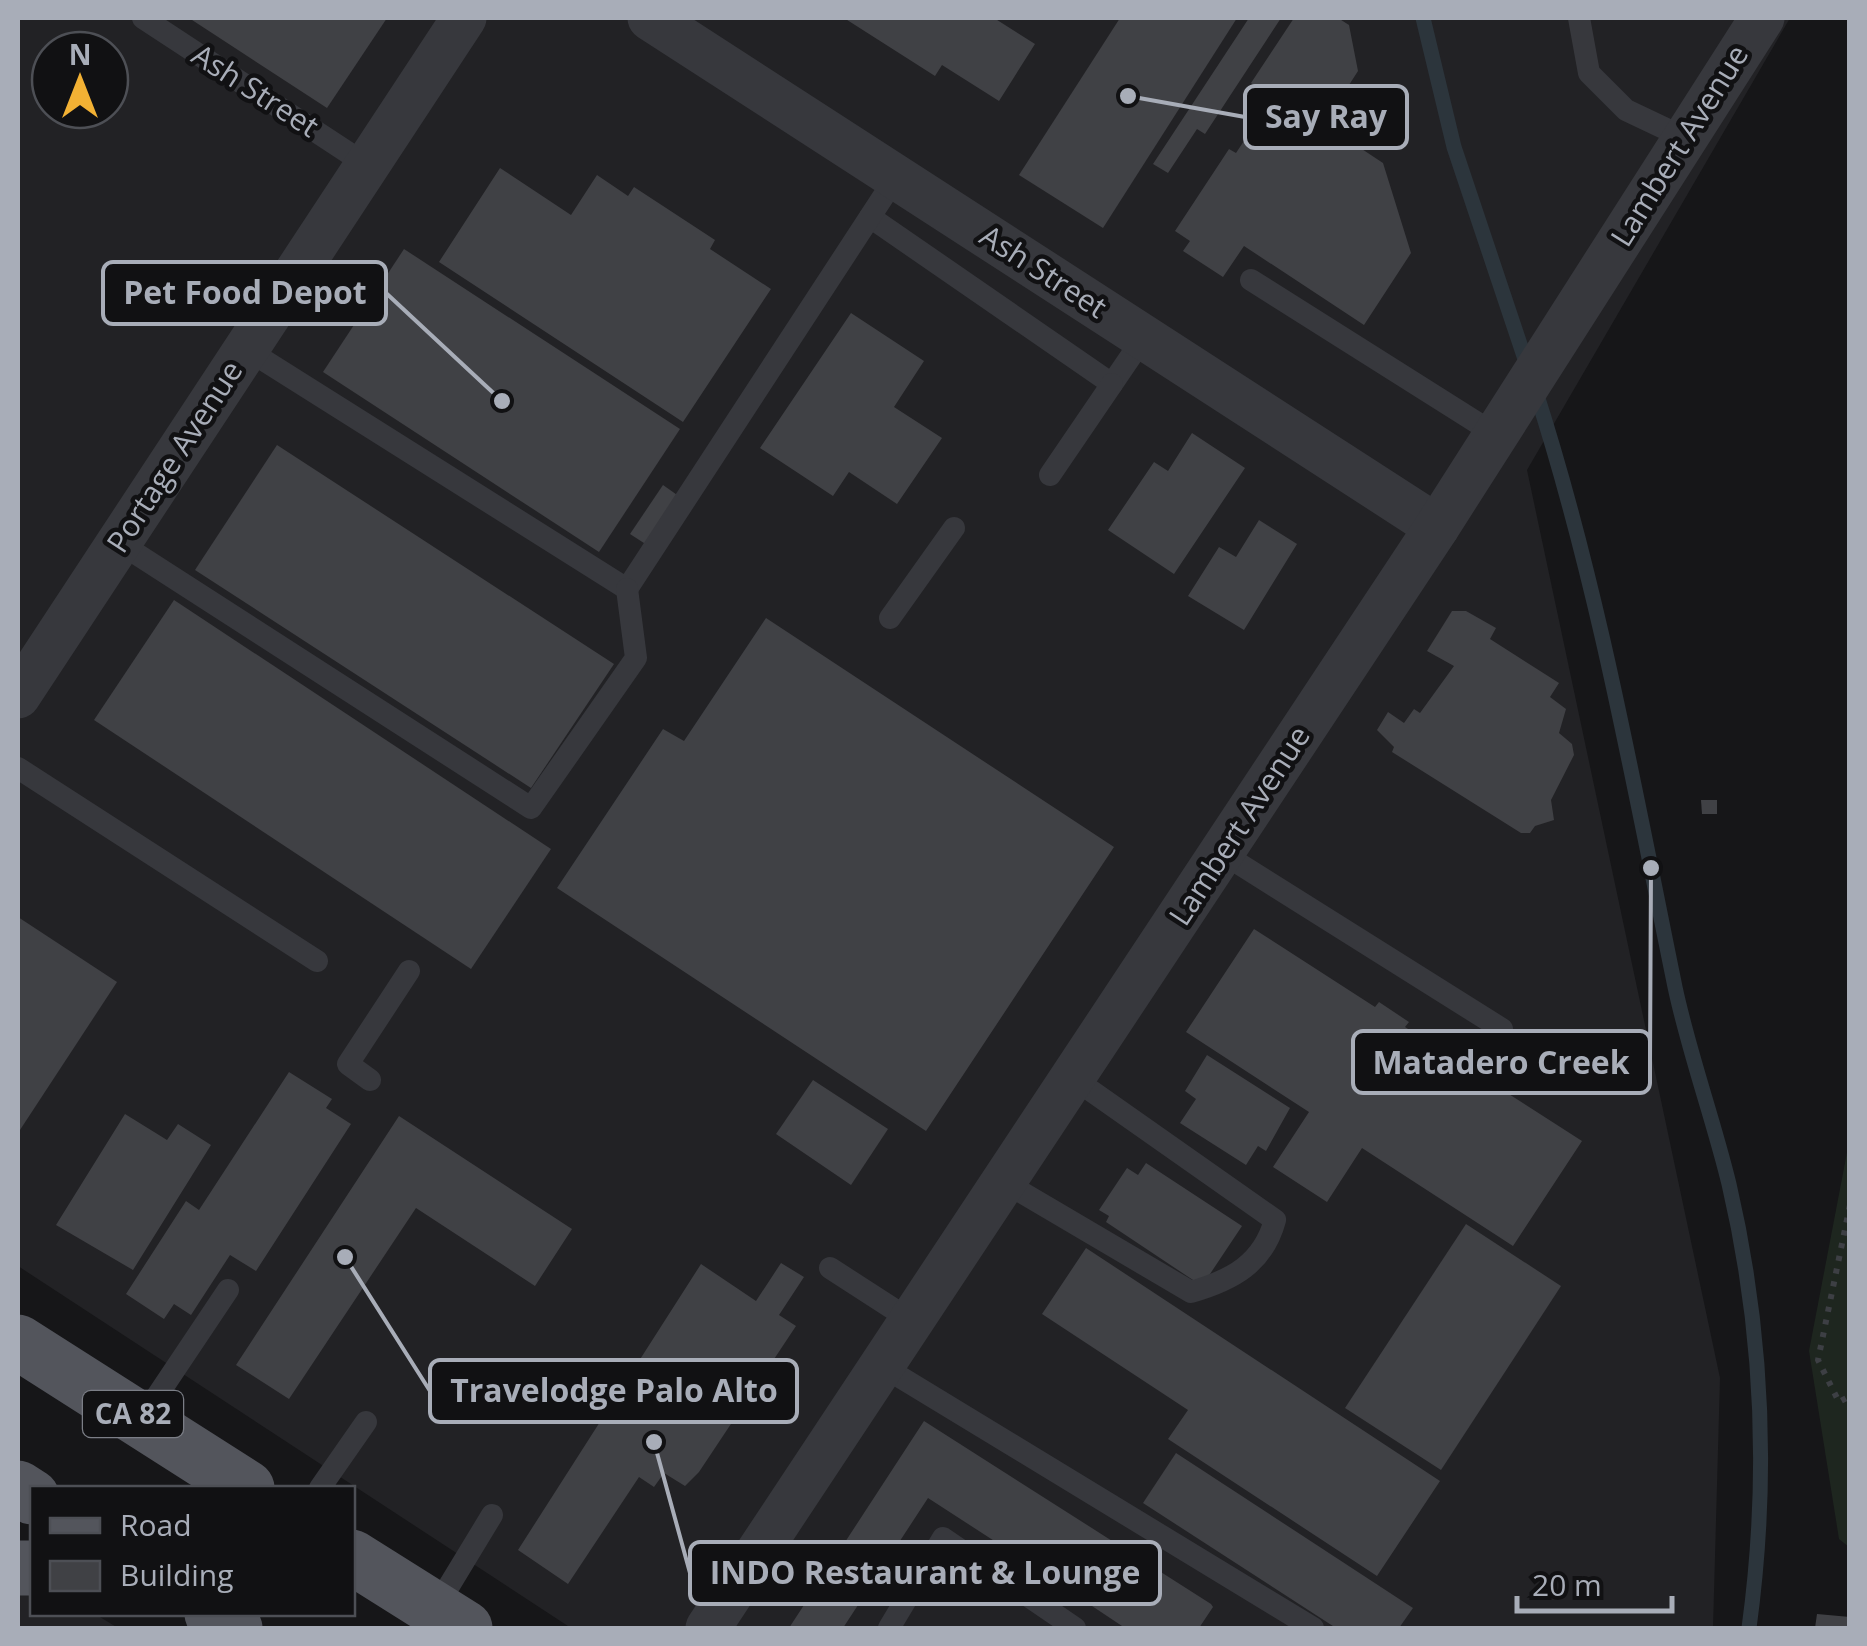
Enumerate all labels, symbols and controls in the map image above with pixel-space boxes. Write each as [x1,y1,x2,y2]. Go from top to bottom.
north arrow [30,30,130,130]
street label: Ash Street [185,34,327,146]
text: N [69,35,91,73]
street label: Lambert Avenue [1600,37,1757,254]
callout: Say Ray [1245,86,1407,148]
text: Say Ray [1265,94,1388,137]
street label: Ash Street [973,215,1115,327]
callout: Pet Food Depot [103,262,386,324]
text: Pet Food Depot [123,270,367,313]
street label: Portage Avenue [96,352,251,560]
street label: Lambert Avenue [1159,717,1319,933]
callout: Matadero Creek [1353,1031,1650,1093]
text: Matadero Creek [1372,1040,1630,1083]
callout: Travelodge Palo Alto [430,1360,797,1422]
text: Travelodge Palo Alto [450,1368,778,1411]
road number: CA 82 [83,1391,183,1437]
legend [30,1486,355,1616]
text: Road [120,1504,192,1545]
callout: INDO Restaurant & Lounge [690,1542,1160,1604]
text: INDO Restaurant & Lounge [710,1550,1140,1593]
scale bar [1517,1551,1672,1613]
text: Building [120,1554,234,1595]
text: 20 m [1532,1564,1602,1605]

